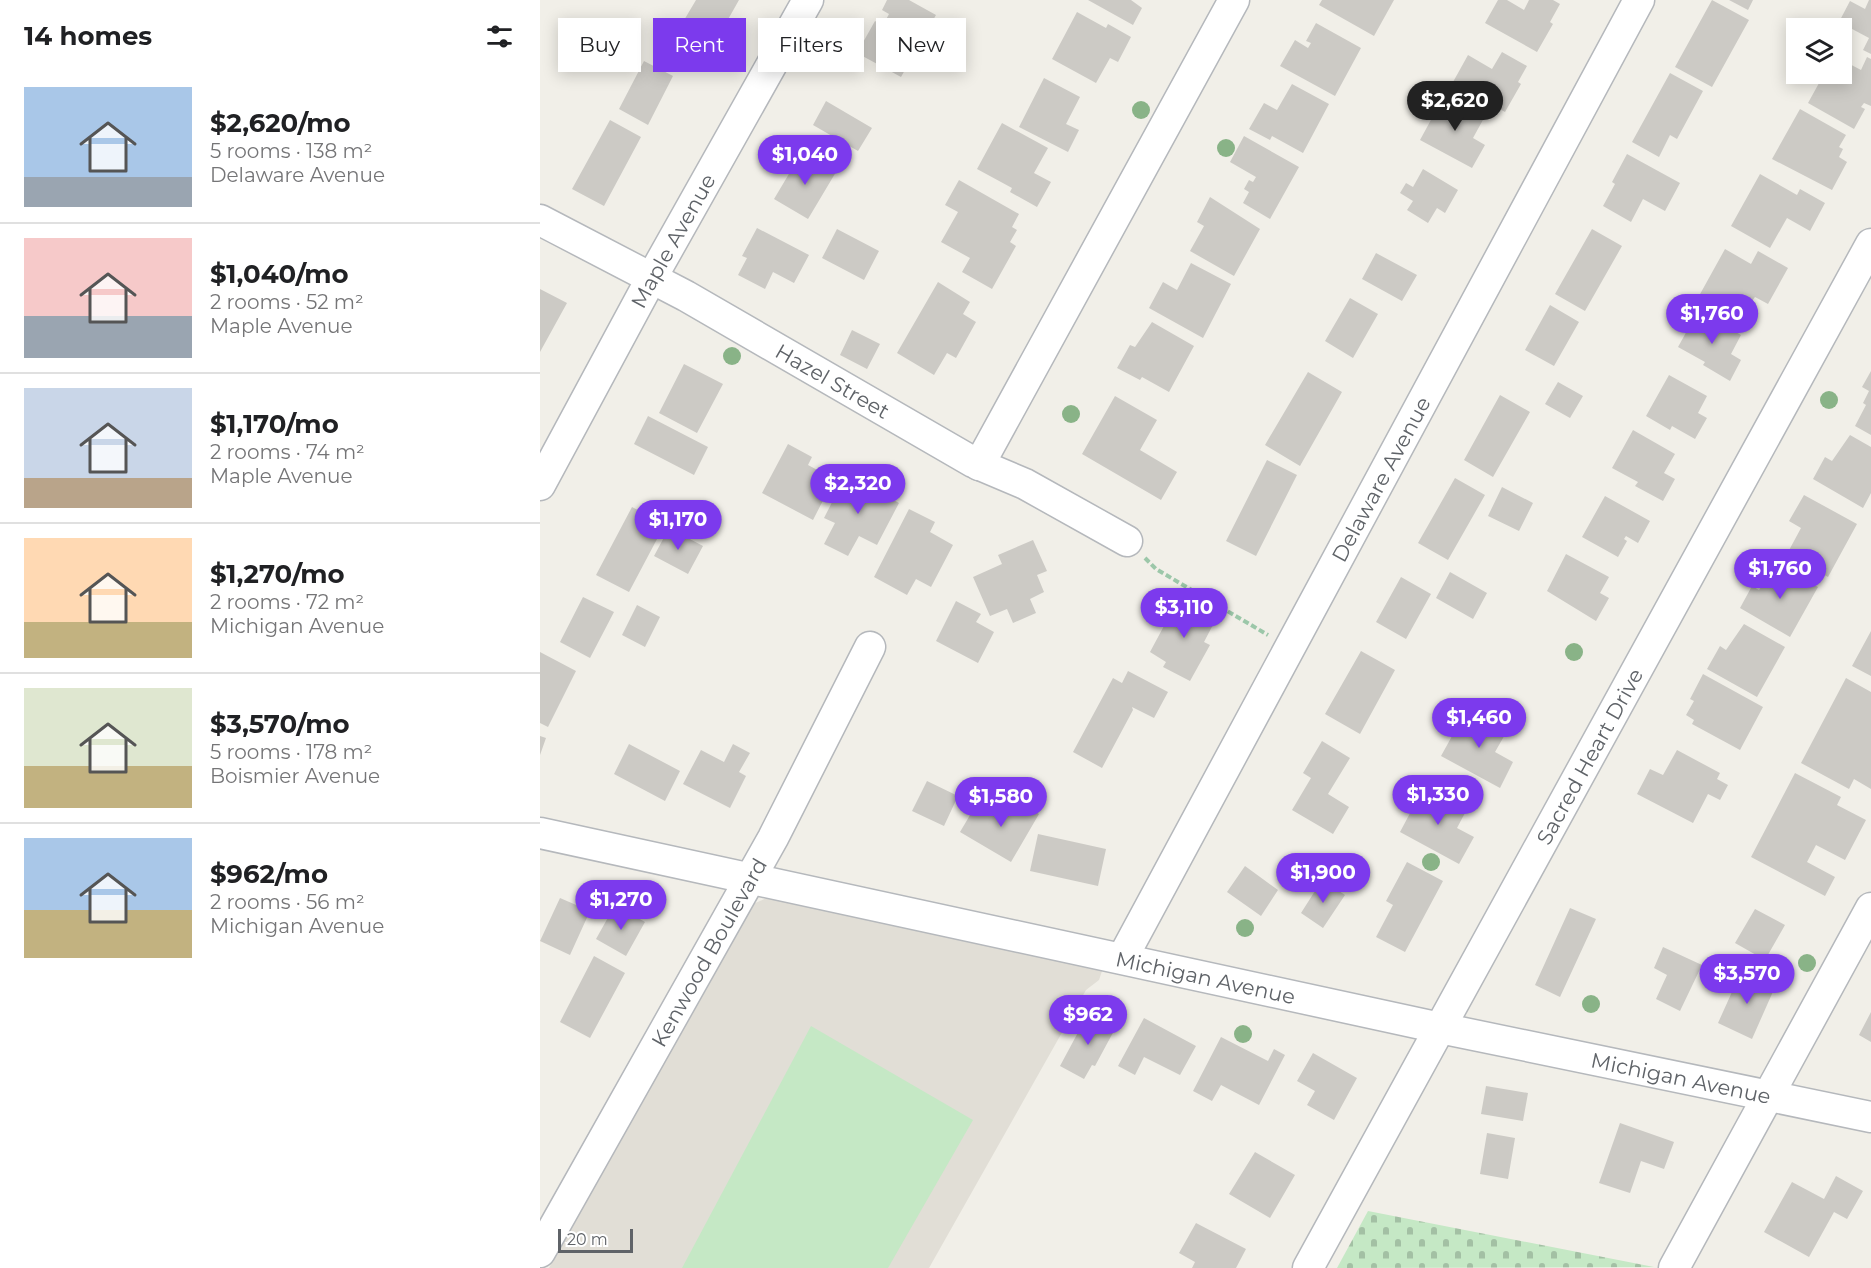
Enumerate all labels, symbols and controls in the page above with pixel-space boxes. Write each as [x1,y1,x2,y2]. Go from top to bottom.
chip: Buy [558,18,641,72]
chip: Rent [653,18,746,72]
chip: Filters [758,18,864,72]
chip: New [876,18,966,72]
map controls [1786,18,1852,84]
button: layers [1786,18,1852,84]
text: 14 homes [24,20,152,52]
icon: filters [483,20,516,53]
pin: $2,620 [1406,81,1504,132]
text: $2,620 [1421,88,1489,112]
text: $2,620/mo [210,107,351,139]
icon: home [72,111,144,183]
pin: $1,040 [756,135,854,186]
text: 5 rooms · 138 m² [210,139,372,163]
text: $1,040 [772,142,838,166]
text: Delaware Avenue [210,163,385,187]
street label: Maple Avenue [625,169,720,312]
text: $1,040/mo [210,258,349,290]
icon: home [72,262,144,334]
text: 2 rooms · 52 m² [210,290,364,314]
pin: $1,760 [1663,294,1761,345]
text: $1,760 [1680,301,1744,325]
text: Maple Avenue [210,314,353,338]
street label: Hazel Street [771,338,894,424]
street label: Delaware Avenue [1326,392,1435,566]
text: $1,170/mo [210,408,339,440]
icon: home [72,412,144,484]
text: 2 rooms · 74 m² [210,440,365,464]
text: Maple Avenue [210,464,353,488]
pin: $2,320 [809,464,907,515]
text: $2,320 [824,471,892,495]
pin: $1,170 [629,500,727,551]
text: $1,170 [649,507,707,531]
pin: $1,760 [1731,549,1829,600]
text: $1,760 [1748,556,1812,580]
text: $1,270/mo [210,558,345,590]
icon: home [72,562,144,634]
pin: $3,110 [1135,588,1233,639]
text: 2 rooms · 72 m² [210,590,364,614]
text: $3,110 [1155,595,1213,619]
text: Michigan Avenue [210,614,384,638]
street label: Sacred Heart Drive [1531,664,1648,849]
pin: $1,460 [1430,698,1528,749]
text: $1,460 [1446,705,1512,729]
text: $3,570/mo [210,708,350,740]
icon: home [72,712,144,784]
text: 5 rooms · 178 m² [210,740,372,764]
text: Boismier Avenue [210,764,380,788]
pin: $1,330 [1389,775,1487,826]
pin: $1,580 [952,777,1050,828]
text: $1,330 [1407,782,1470,806]
text: $1,580 [969,784,1033,808]
pin: $1,900 [1274,853,1372,904]
street label: Kenwood Boulevard [646,854,772,1051]
text: $962/mo [210,858,328,890]
text: $1,900 [1290,860,1356,884]
icon: home [72,862,144,934]
pin: $1,270 [572,880,670,931]
text: $1,270 [589,887,653,911]
text: 2 rooms · 56 m² [210,890,365,914]
text: Michigan Avenue [210,914,384,938]
street label: Michigan Avenue [1113,946,1298,1009]
pin: $3,570 [1698,954,1796,1005]
text: $3,570 [1713,961,1781,985]
pin: $962 [1052,995,1124,1046]
text: $962 [1063,1002,1113,1026]
street label: Michigan Avenue [1589,1047,1773,1109]
scale bar [558,1226,633,1254]
text: 20 m [567,1230,608,1249]

